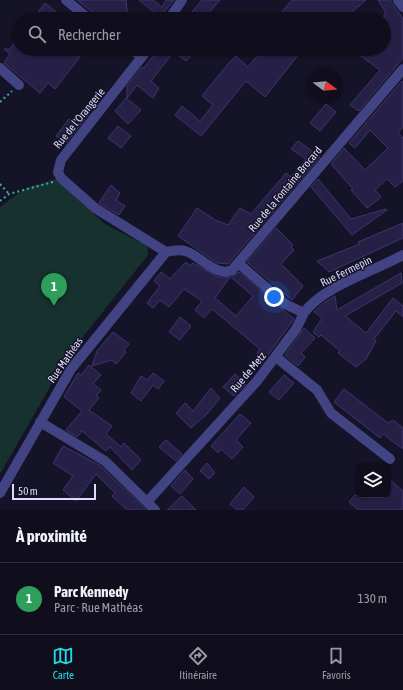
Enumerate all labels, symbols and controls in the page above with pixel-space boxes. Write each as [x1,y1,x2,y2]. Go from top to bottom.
search box [12,12,391,56]
icon: search [26,23,48,45]
text: Rechercher [58,26,120,43]
north arrow [307,68,343,104]
street label: Rue de l'Orangerie [51,85,107,150]
street label: Rue de la Fontaine Brocard [246,144,324,234]
street label: Rue Fermepin [318,253,374,289]
pin: 1 [41,273,67,306]
your location [264,287,284,307]
street label: Rue Mathéas [45,335,85,385]
street label: Rue de Metz [228,350,268,394]
map controls [355,462,391,498]
button: layers [355,462,391,498]
scale bar [12,482,96,501]
text: 50 m [18,485,38,497]
text: À proximité [16,526,87,546]
text: Parc Kennedy [54,583,129,600]
text: 1 [26,591,32,606]
text: 130 m [358,591,387,606]
text: Parc · Rue Mathéas [54,600,143,615]
tab: Carte [52,645,74,681]
tab: Itinéraire [179,645,217,681]
tab: Favoris [322,645,351,681]

